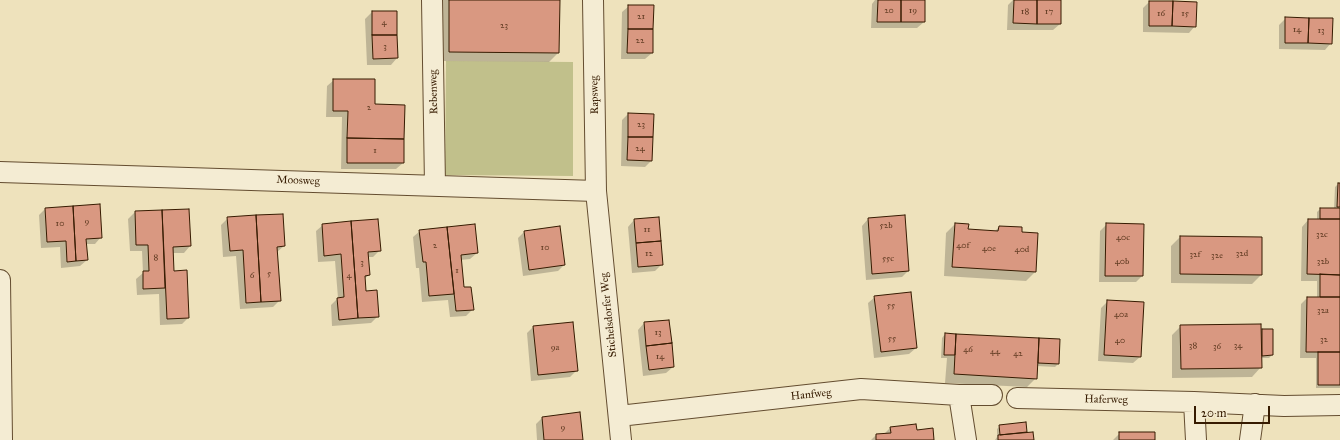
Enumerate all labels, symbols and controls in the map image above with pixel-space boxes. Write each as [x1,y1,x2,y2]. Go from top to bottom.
house number: 20 [884,6,894,16]
house number: 19 [909,6,917,16]
house number: 18 [1021,7,1029,17]
house number: 17 [1045,7,1053,17]
house number: 16 [1157,9,1165,19]
house number: 15 [1181,9,1189,19]
house number: 21 [637,12,645,22]
house number: 4 [381,18,387,28]
house number: 23 [500,21,508,31]
house number: 14 [1293,25,1301,35]
house number: 13 [1317,26,1325,36]
house number: 22 [636,36,644,46]
house number: 3 [383,42,387,52]
street label: Rebenweg [427,69,441,115]
street label: Rapsweg [588,76,602,114]
house number: 2 [367,103,371,113]
house number: 23 [637,120,645,130]
house number: 24 [635,144,645,154]
house number: 1 [373,146,377,156]
street label: Moosweg [276,174,320,188]
house number: 9 [85,217,89,227]
house number: 10 [56,219,64,229]
house number: 52b [880,221,892,231]
house number: 11 [643,225,651,235]
house number: 32c [1316,230,1328,240]
house number: 40c [1116,233,1130,243]
house number: 2 [433,241,437,251]
house number: 40f [956,241,970,251]
house number: 10 [541,243,549,253]
house number: 40e [982,244,996,254]
house number: 40d [1015,245,1029,255]
house number: 12 [645,249,653,259]
house number: 32d [1236,249,1248,259]
house number: 32f [1189,250,1201,260]
house number: 32e [1211,251,1223,261]
house number: 8 [154,253,158,263]
house number: 55c [882,254,894,264]
house number: 40b [1115,257,1129,267]
house number: 32b [1317,257,1329,267]
house number: 3 [360,258,364,268]
house number: 1 [455,266,459,276]
house number: 5 [267,269,271,279]
house number: 6 [250,271,254,281]
house number: 4 [346,271,352,281]
street label: Stichelsdorfer Weg [598,272,620,358]
house number: 55 [887,301,895,311]
house number: 32a [1317,306,1329,316]
house number: 40a [1114,310,1128,320]
house number: 13 [654,328,662,338]
house number: 55 [888,334,896,344]
house number: 32 [1320,335,1328,345]
house number: 40 [1115,336,1125,346]
house number: 38 [1189,341,1197,351]
house number: 34 [1234,341,1242,351]
house number: 36 [1213,342,1221,352]
house number: 9a [551,343,559,353]
house number: 46 [963,345,973,355]
house number: 44 [990,347,1000,357]
house number: 42 [1013,349,1023,359]
house number: 14 [656,352,664,362]
street label: Hanfweg [790,386,832,404]
street label: Haferweg [1084,393,1128,407]
scale bar [1196,398,1272,424]
text: 20 m [1201,406,1227,420]
house number: 9 [561,423,565,433]

